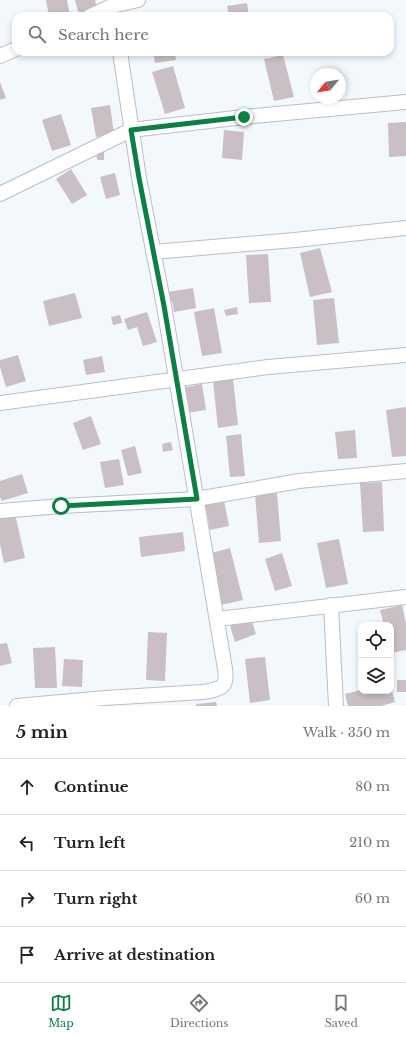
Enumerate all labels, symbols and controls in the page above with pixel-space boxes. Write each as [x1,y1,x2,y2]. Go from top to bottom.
search box [12,12,394,56]
icon: search [26,23,48,45]
text: Search here [58,25,149,44]
north arrow [310,68,346,104]
route end [235,108,253,126]
route start [52,497,70,515]
map controls [358,622,394,694]
button: locate [358,622,394,658]
button: layers [358,658,394,694]
text: 5 min [16,722,68,743]
text: Walk · 350 m [303,724,390,741]
icon: ahead [16,776,38,798]
text: Continue [54,777,129,796]
text: 80 m [355,778,390,795]
icon: left [16,832,38,854]
text: Turn left [54,833,125,852]
text: 210 m [349,834,390,851]
icon: right [16,888,38,910]
text: Turn right [54,889,137,908]
text: 60 m [355,890,390,907]
icon: arrive [16,944,38,966]
text: Arrive at destination [54,945,215,964]
tab: Map [48,992,74,1030]
tab: Directions [170,992,228,1030]
tab: Saved [325,992,358,1030]

